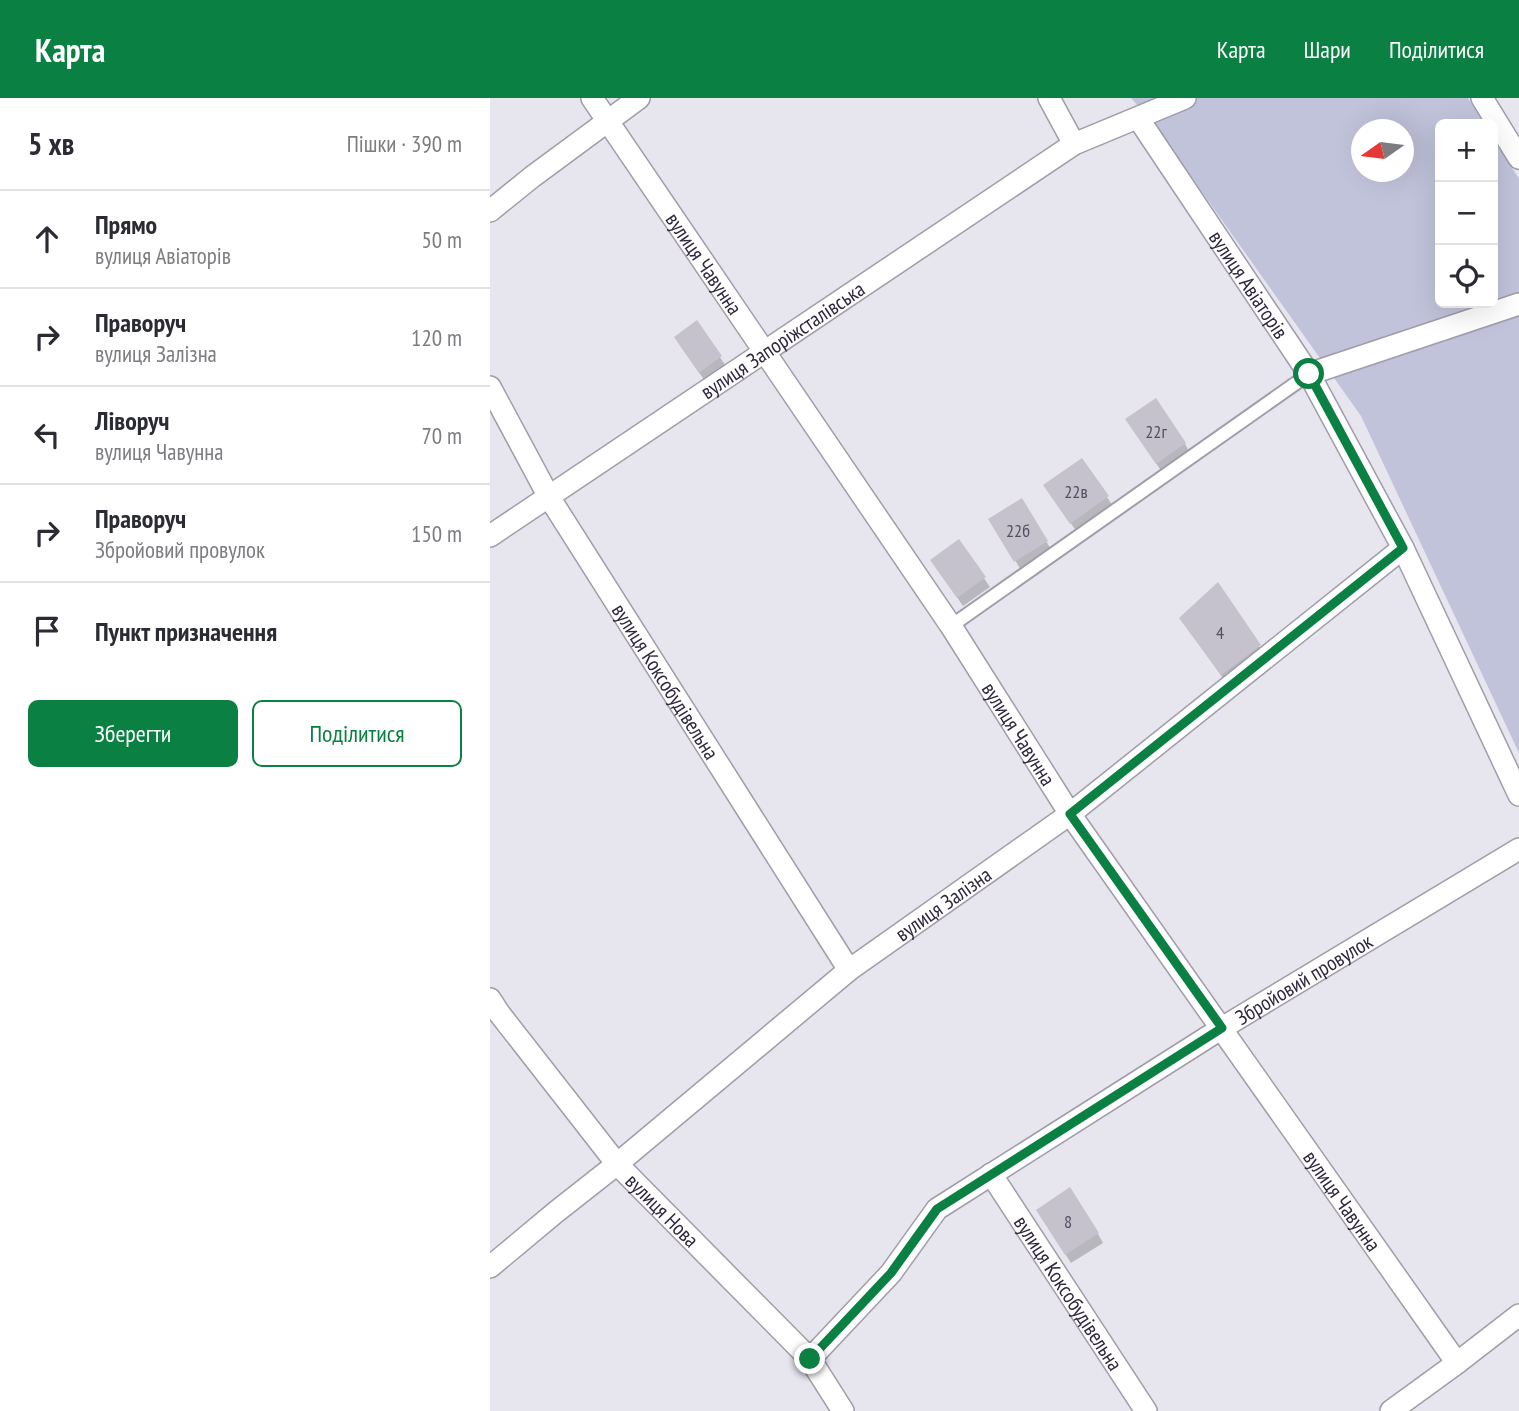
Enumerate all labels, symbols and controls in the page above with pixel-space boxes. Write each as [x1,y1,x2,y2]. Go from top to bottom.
text: Карта [35,28,105,71]
text: Карта [1217,34,1266,65]
text: Шари [1304,34,1351,65]
text: Поділитися [1389,34,1484,65]
north arrow [1351,119,1414,182]
map controls [1435,119,1498,308]
button: + [1435,119,1498,182]
text: 5 хв [28,124,74,163]
text: Пішки · 390 m [347,129,462,158]
button: − [1435,182,1498,245]
street label: вулиця Чавунна [660,207,749,320]
text: Прямо [95,208,157,241]
icon: ahead [28,220,66,258]
text: 50 m [421,225,462,254]
street label: вулиця Авіаторів [1203,225,1295,343]
text: вулиця Авіаторів [95,241,231,270]
button: locate [1435,245,1498,308]
street label: вулиця Запоріжсталівська [695,275,870,405]
text: Праворуч [95,306,186,339]
icon: right [28,318,66,356]
text: 120 m [411,323,462,352]
text: вулиця Залізна [95,339,217,368]
route start [1293,358,1324,389]
text: Ліворуч [95,404,169,437]
icon: left [28,416,66,454]
house number: 22г [1145,420,1167,443]
text: 70 m [421,421,462,450]
text: вулиця Чавунна [95,437,224,466]
house number: 22в [1064,480,1088,503]
text: Праворуч [95,502,186,535]
icon: right [28,514,66,552]
text: 150 m [411,519,462,548]
house number: 22б [1006,519,1030,542]
text: Збройовий провулок [95,535,265,564]
street label: вулиця Коксобудівельна [606,598,725,764]
icon: arrive [28,612,66,650]
text: Пункт призначення [95,615,277,648]
house number: 4 [1216,621,1224,644]
street label: вулиця Чавунна [976,677,1062,791]
button: Зберегти [28,700,238,767]
button: Поділитися [252,700,462,767]
street label: вулиця Залізна [890,861,996,947]
street label: Збройовий провулок [1230,927,1377,1030]
street label: вулиця Чавунна [1298,1145,1387,1256]
street label: вулиця Нова [620,1167,705,1253]
street label: вулиця Коксобудівельна [1008,1210,1129,1375]
house number: 8 [1064,1210,1072,1233]
route end [794,1343,825,1374]

